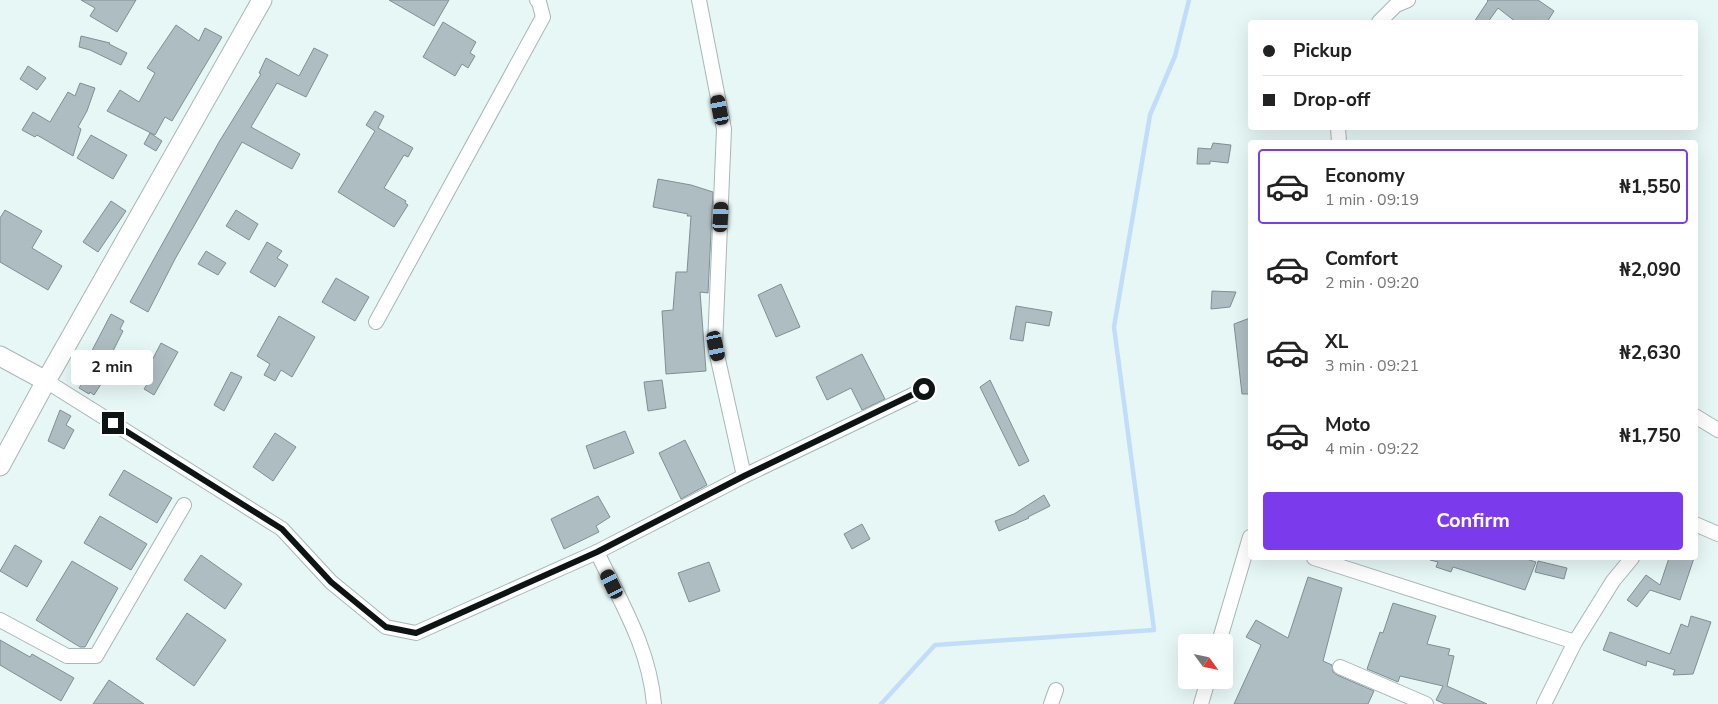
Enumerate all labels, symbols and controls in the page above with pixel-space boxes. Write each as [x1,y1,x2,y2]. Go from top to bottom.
text: Pickup [1293,38,1352,64]
text: Drop-off [1293,87,1370,113]
car [709,94,730,126]
text: Economy [1325,163,1405,189]
icon: car [1265,164,1310,209]
text: ₦1,550 [1619,174,1681,200]
text: 1 min · 09:19 [1325,189,1419,211]
car [712,202,729,232]
text: Comfort [1325,246,1398,272]
icon: car [1265,247,1310,292]
text: ₦2,090 [1619,257,1681,283]
text: 2 min · 09:20 [1325,272,1419,294]
text: XL [1325,329,1348,355]
car [705,330,726,362]
icon: car [1265,330,1310,375]
text: ₦2,630 [1619,340,1681,366]
callout: 2 min [72,350,154,386]
text: 3 min · 09:21 [1325,355,1419,377]
text: 2 min [91,356,133,378]
route start [913,378,935,400]
route end [102,412,124,434]
text: Moto [1325,412,1371,438]
icon: car [1265,413,1310,458]
text: ₦1,750 [1619,423,1681,449]
text: 4 min · 09:22 [1325,438,1419,460]
button: Confirm [1263,492,1683,550]
car [598,567,625,601]
north arrow [1178,634,1232,689]
map controls [1178,634,1233,689]

